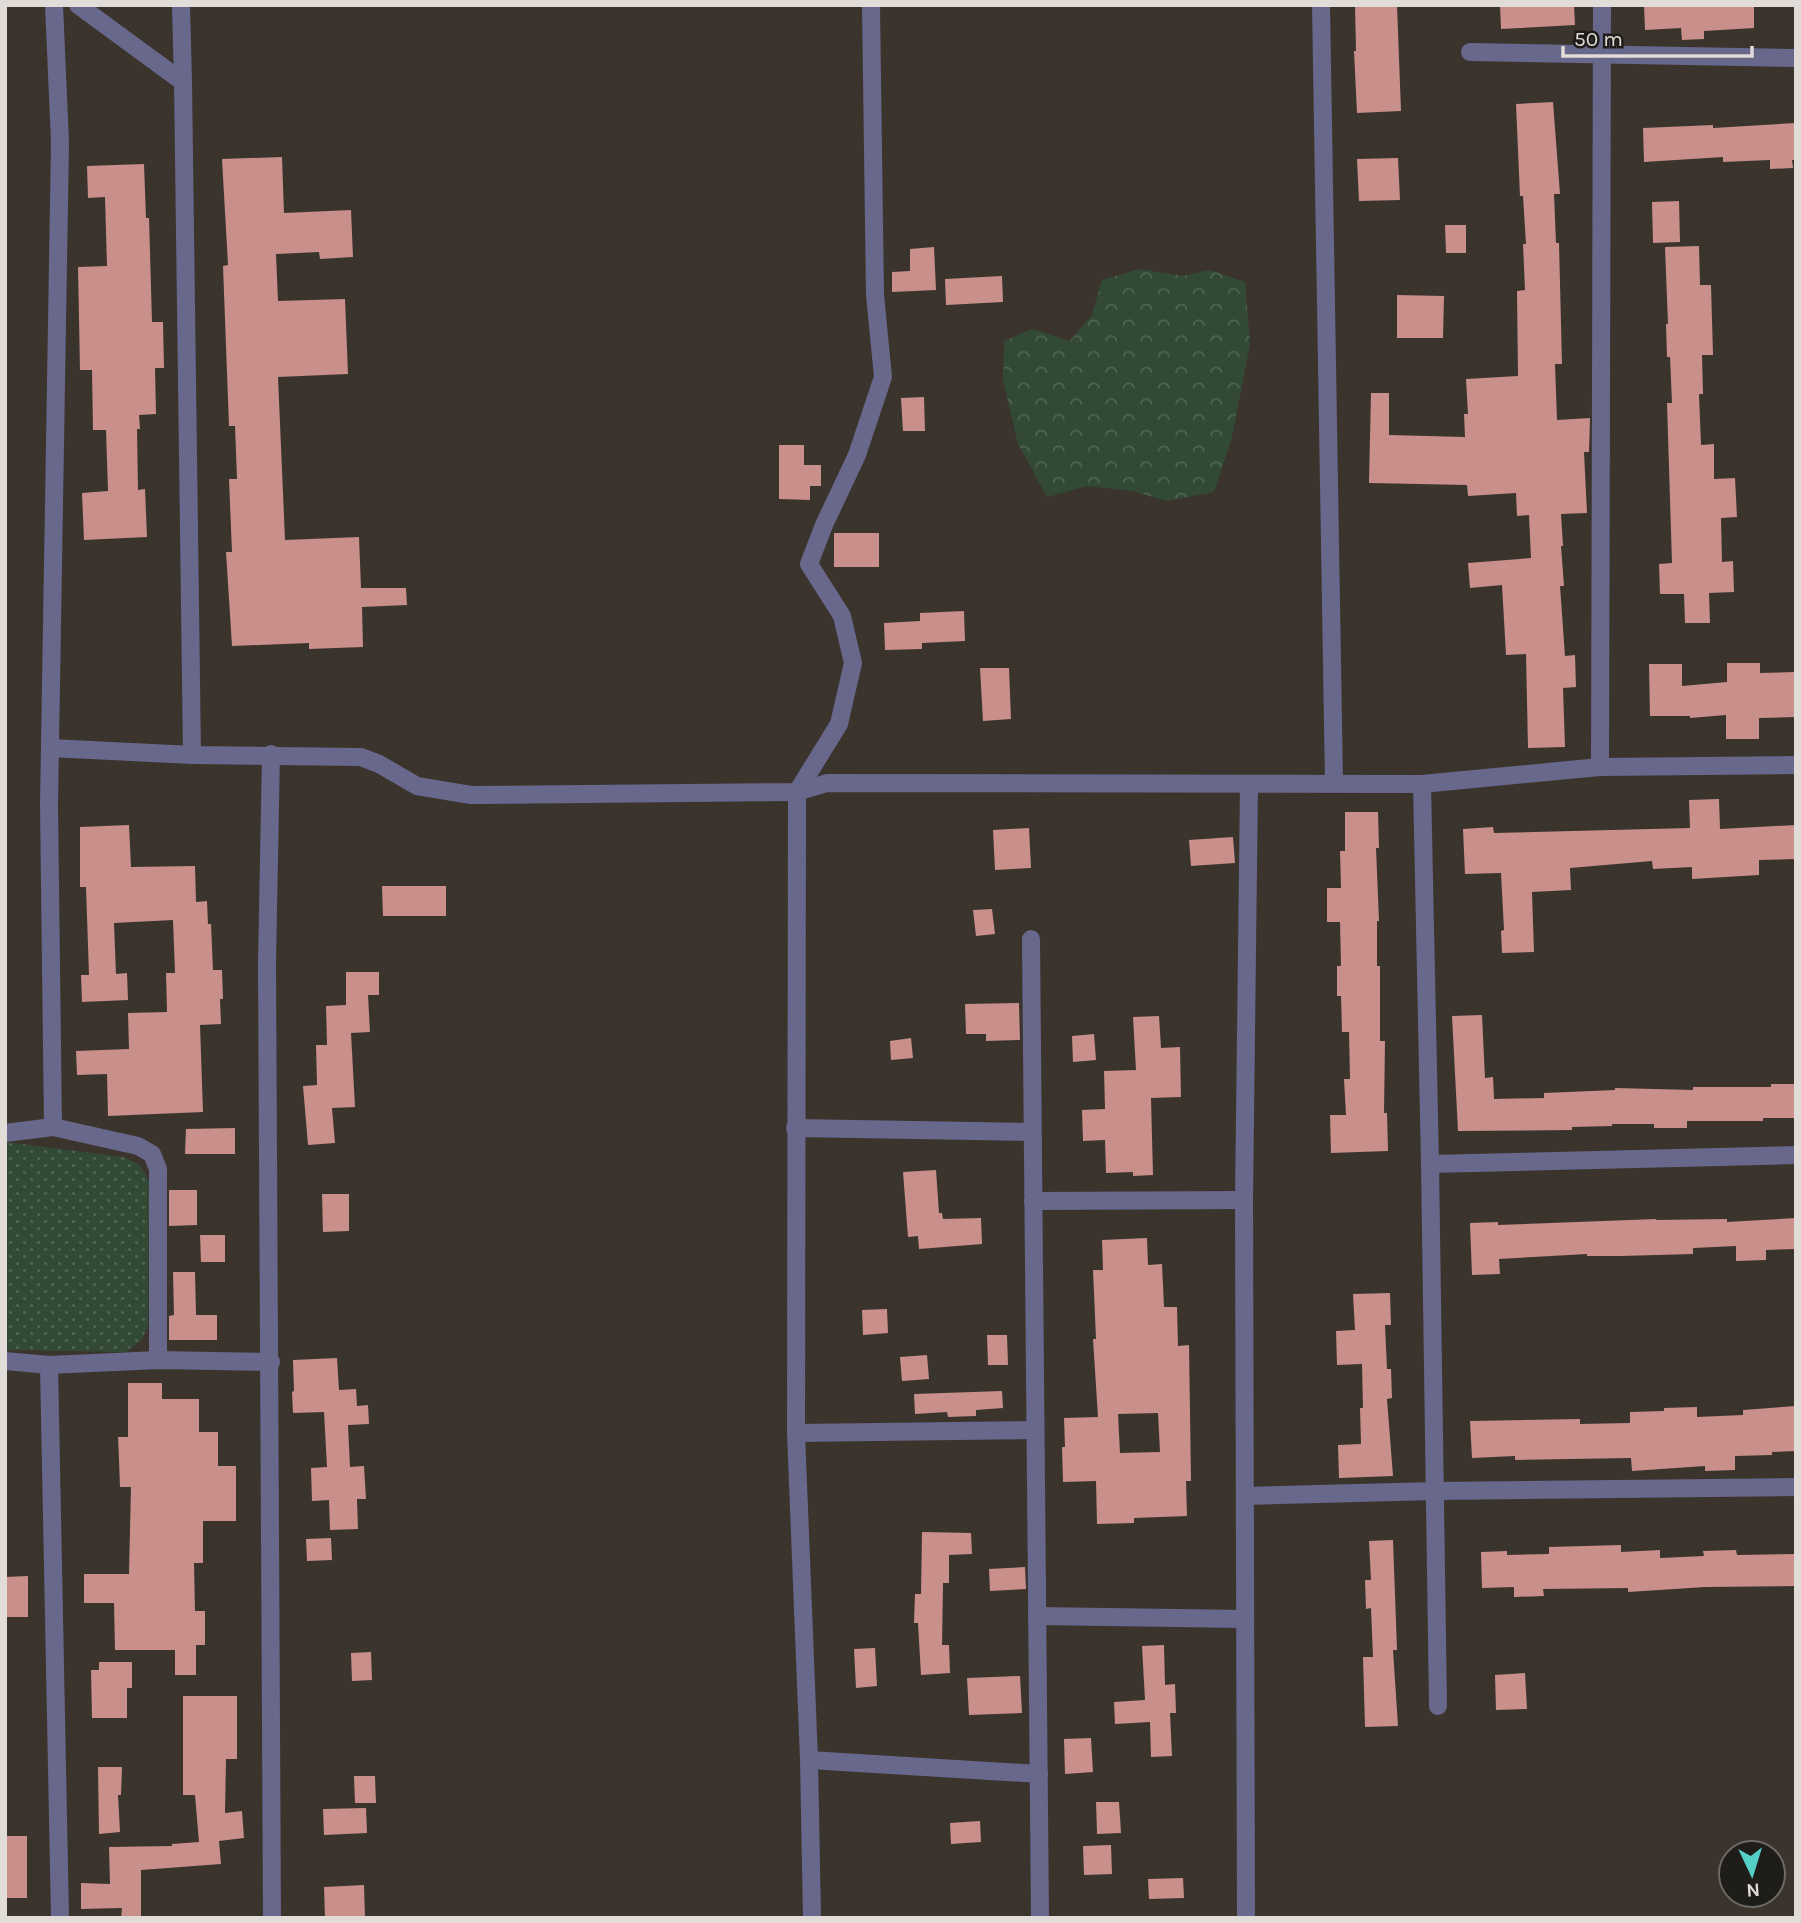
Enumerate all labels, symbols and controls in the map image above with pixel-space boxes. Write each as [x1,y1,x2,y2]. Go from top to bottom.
scale bar [1563,14,1752,58]
text: 50 m [1574,27,1623,51]
north arrow [1717,1839,1787,1909]
text: N [1746,1879,1761,1901]

